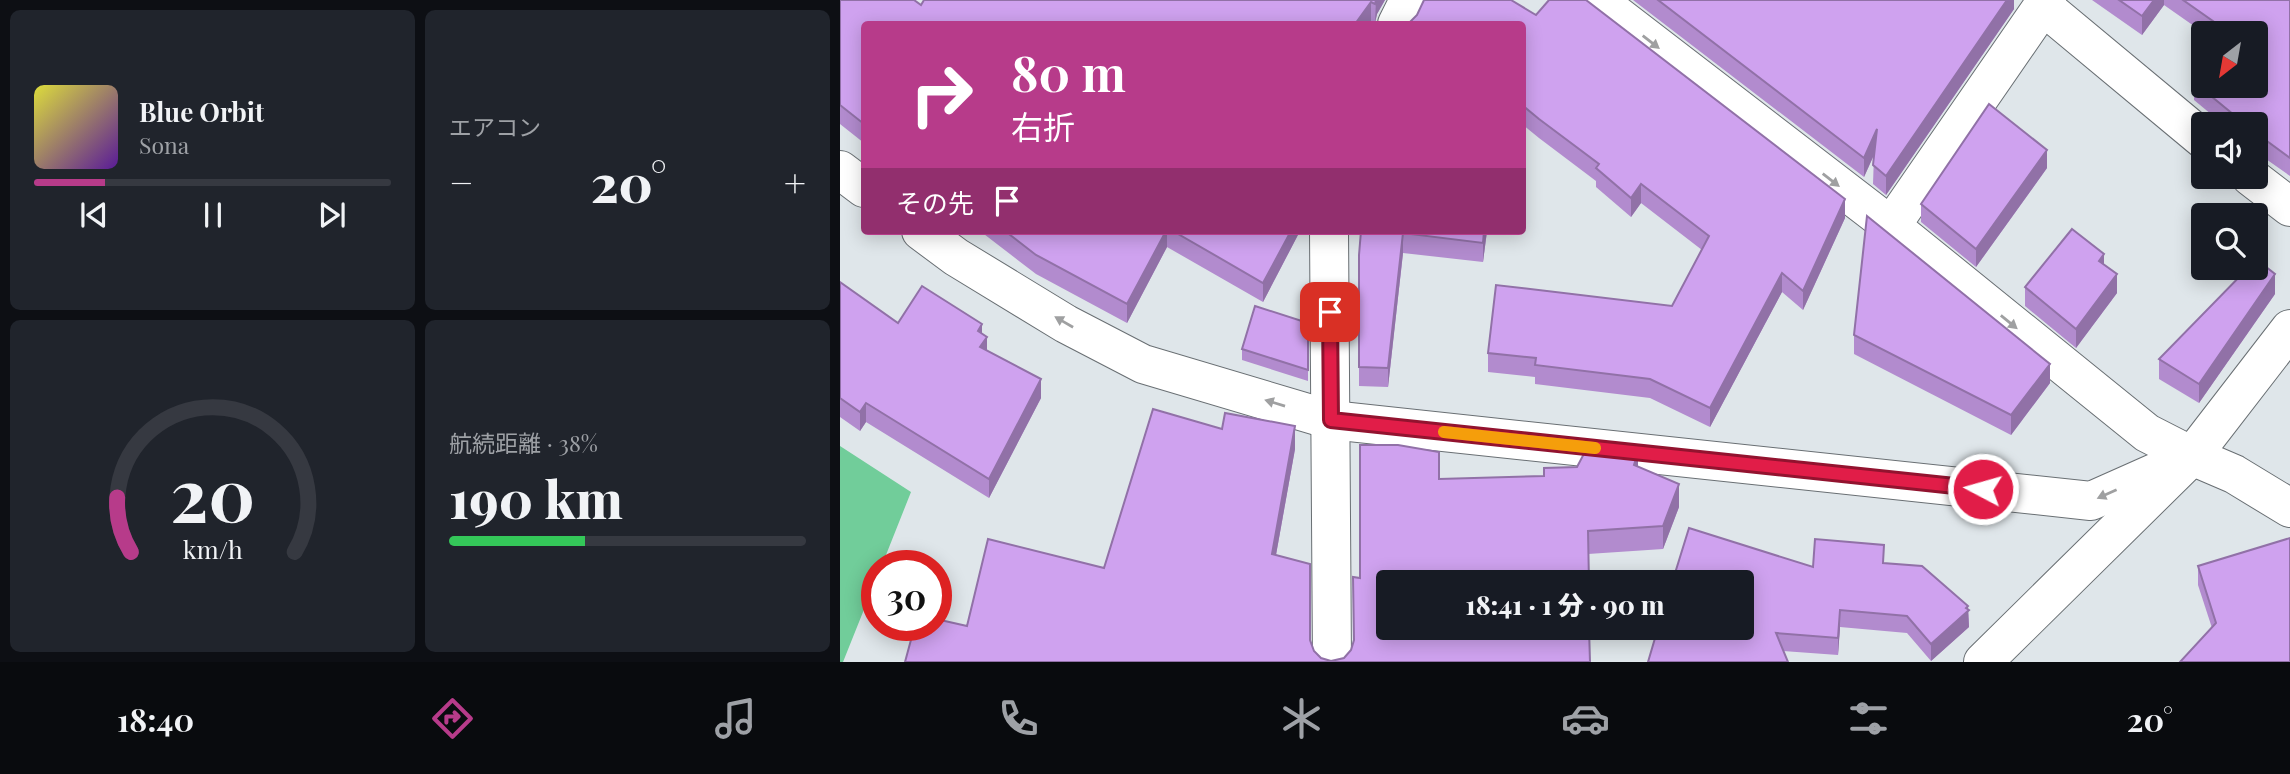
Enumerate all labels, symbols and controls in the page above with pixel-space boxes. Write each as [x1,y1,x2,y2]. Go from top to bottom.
north arrow [2191,21,2268,98]
map controls [2191,21,2268,280]
one-way arrow [1641,34,1659,49]
text: 80 m [1011,39,1126,104]
icon: right [896,49,987,140]
text: Blue Orbit [139,94,264,129]
text: 右折 [1011,104,1075,147]
text: エアコン [449,111,541,142]
button: sound [2191,112,2268,189]
text: Sona [139,129,189,160]
text: 20° [591,147,667,216]
text: − [449,156,474,207]
text: + [784,156,806,207]
one-way arrow [1822,173,1840,187]
icon: arrive [988,182,1026,220]
text: その先 [896,185,974,220]
icon: previous [75,196,113,234]
icon: pause [194,196,232,234]
icon: next [313,196,351,234]
button: search [2191,203,2268,280]
pin [1300,282,1360,342]
icon: arrive [1311,293,1349,331]
one-way arrow [2000,314,2018,329]
one-way arrow [1054,316,1073,328]
one-way arrow [1265,398,1286,408]
text: 航続距離 · 38% [449,427,598,458]
text: 20 [170,443,255,540]
position arrow [1946,452,2020,526]
text: 190 km [449,463,623,532]
one-way arrow [2097,488,2117,500]
text: km/h [183,532,243,565]
speed limit sign: 30 [861,550,952,641]
text: 18:41 · 1 分 · 90 m [1466,587,1664,622]
icon: directions [428,694,477,743]
icon: music [711,694,760,743]
icon: phone [994,694,1043,743]
icon: climate [1277,694,1326,743]
icon: car [1561,694,1610,743]
icon: filters [1844,694,1893,743]
text: 18:40 [117,697,194,740]
text: 20° [2127,697,2173,740]

